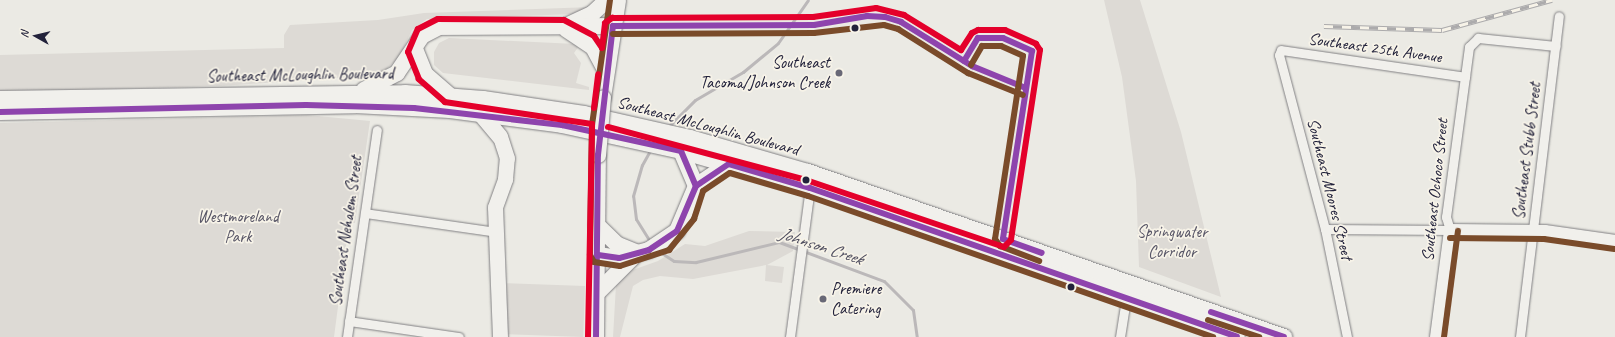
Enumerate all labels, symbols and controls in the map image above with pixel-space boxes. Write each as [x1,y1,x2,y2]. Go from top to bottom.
north arrow [16,16,56,56]
unlabelled marker [850,23,860,33]
street label: Southeast 25th Avenue [1307,29,1443,67]
text: N [17,30,32,39]
place label: Southeast Tacoma/Johnson Creek [700,53,830,93]
street label: Southeast McLoughlin Boulevard [206,63,394,87]
marker: Southeast Tacoma/Johnson Creek [833,67,845,79]
street label: Southeast Stubb Street [1508,81,1546,221]
street label: Southeast McLoughlin Boulevard [615,92,801,160]
street label: Southeast Moores Street [1303,116,1357,262]
street label: Southeast Ochoco Street [1417,117,1453,263]
street label: Southeast Nehalem Street [325,154,367,308]
unlabelled marker [801,175,811,185]
park label: Westmoreland Park [197,207,279,247]
water label: Johnson Creek [777,222,865,270]
park label: Springwater Corridor [1137,222,1207,262]
place label: Premiere Catering [831,279,881,319]
unlabelled marker [1066,282,1076,292]
marker: Premiere Catering [818,294,828,304]

